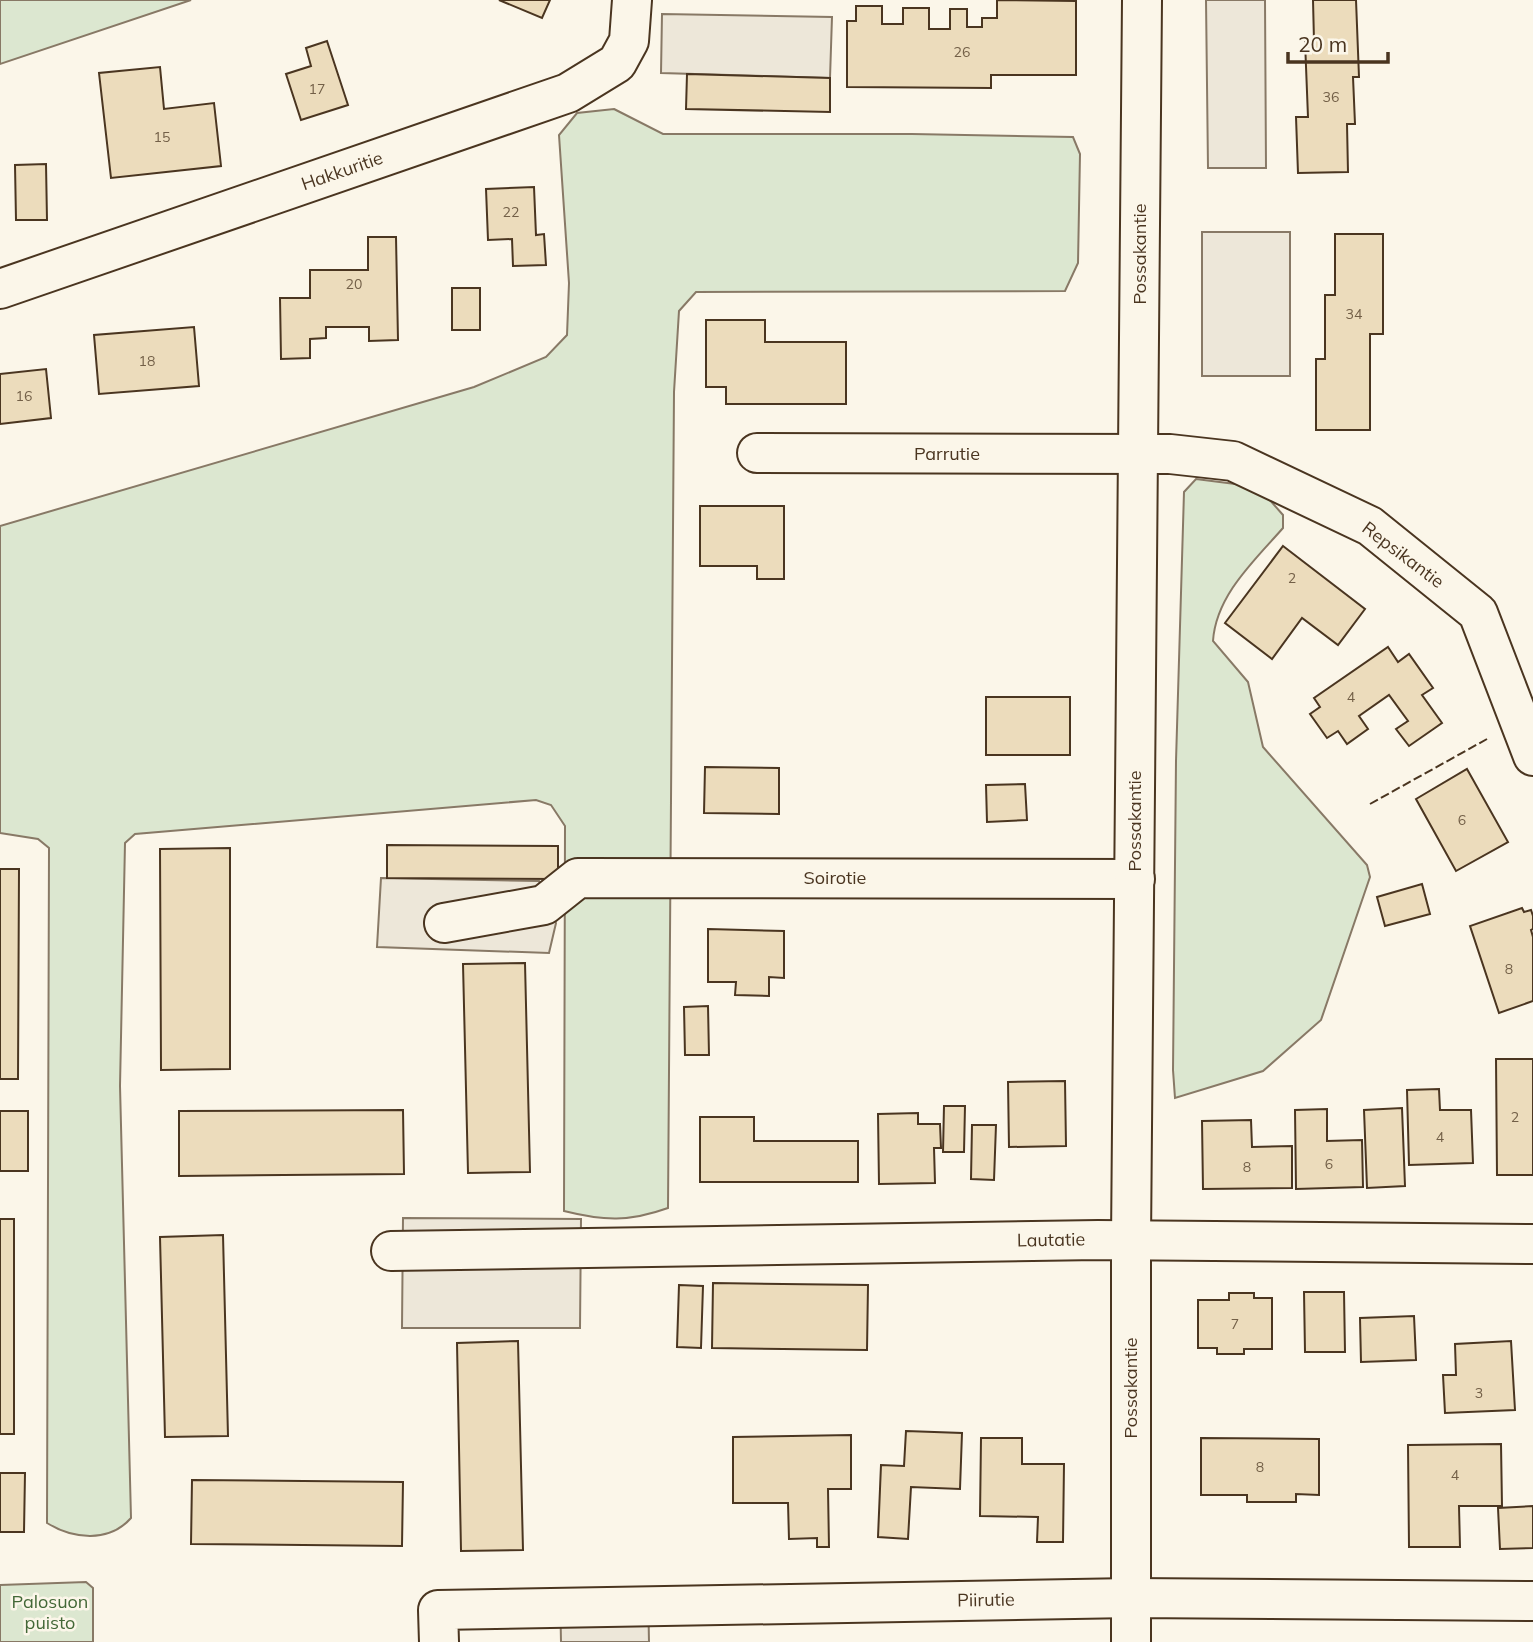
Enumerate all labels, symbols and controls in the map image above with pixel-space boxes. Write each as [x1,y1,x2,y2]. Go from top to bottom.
scale bar [1288,21,1388,65]
text: 20 m [1298,31,1347,57]
house number: 26 [954,43,970,61]
house number: 17 [309,80,325,98]
house number: 36 [1323,88,1339,106]
house number: 15 [154,128,170,146]
street label: Hakkuritie [298,146,386,195]
house number: 22 [503,203,519,221]
street label: Possakantie [1128,203,1151,305]
house number: 20 [346,275,362,293]
house number: 34 [1346,305,1363,323]
house number: 18 [139,352,155,370]
house number: 16 [16,387,32,405]
street label: Parrutie [914,442,980,465]
street label: Repsikantie [1358,516,1449,593]
house number: 2 [1288,569,1296,587]
house number: 4 [1347,688,1356,706]
street label: Possakantie [1123,770,1146,872]
house number: 6 [1458,811,1466,829]
street label: Soirotie [804,866,866,889]
house number: 8 [1505,960,1513,978]
house number: 2 [1511,1108,1519,1126]
house number: 4 [1436,1128,1445,1146]
house number: 6 [1325,1155,1333,1173]
house number: 8 [1243,1158,1251,1176]
street label: Lautatie [1017,1227,1085,1252]
house number: 7 [1231,1315,1239,1333]
street label: Possakantie [1119,1337,1142,1439]
house number: 3 [1475,1384,1483,1402]
house number: 8 [1256,1458,1264,1476]
house number: 4 [1451,1466,1460,1484]
street label: Piirutie [957,1587,1015,1612]
park label: Palosuon puisto [12,1590,88,1634]

